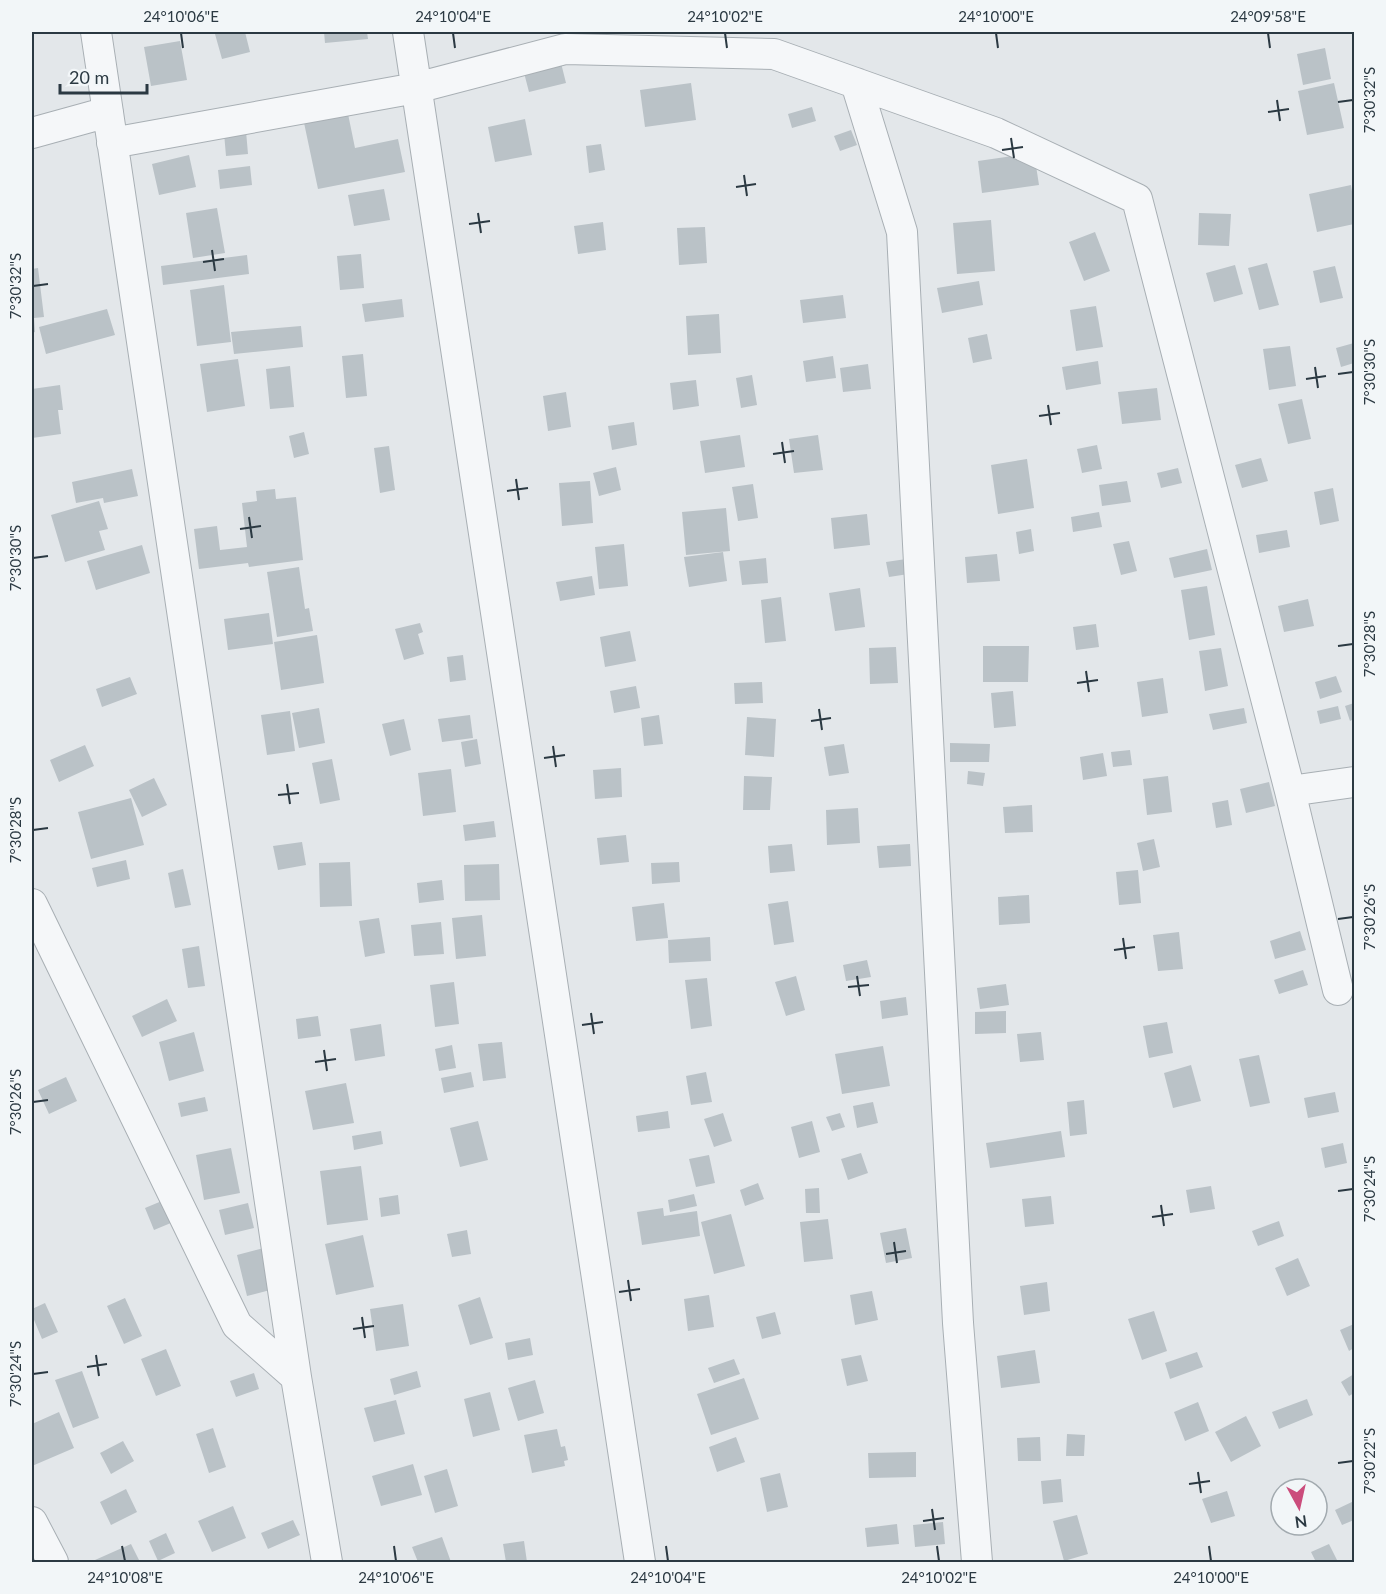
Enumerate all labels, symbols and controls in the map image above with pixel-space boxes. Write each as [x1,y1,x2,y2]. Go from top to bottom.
text: 24°10'06"E [143,7,219,25]
text: 24°10'04"E [415,7,491,25]
text: 24°10'02"E [687,7,763,25]
text: 24°10'00"E [958,7,1034,25]
text: 24°09'58"E [1230,7,1306,25]
scale bar [60,57,147,95]
text: 20 m [69,66,109,88]
text: 7°30'32"S [1360,67,1378,133]
text: 7°30'32"S [6,253,24,319]
text: 7°30'30"S [1360,339,1378,405]
text: 7°30'30"S [6,525,24,591]
text: 7°30'28"S [1360,611,1378,677]
text: 7°30'28"S [6,797,24,863]
text: 7°30'26"S [1360,884,1378,950]
text: 7°30'26"S [6,1069,24,1135]
text: 7°30'24"S [1360,1156,1378,1222]
text: 7°30'24"S [6,1341,24,1407]
text: 7°30'22"S [1360,1428,1378,1494]
north arrow [1269,1477,1329,1537]
text: N [1294,1512,1309,1533]
text: 24°10'08"E [87,1568,163,1586]
text: 24°10'06"E [358,1568,434,1586]
text: 24°10'04"E [630,1568,706,1586]
text: 24°10'02"E [901,1568,977,1586]
text: 24°10'00"E [1173,1568,1249,1586]

